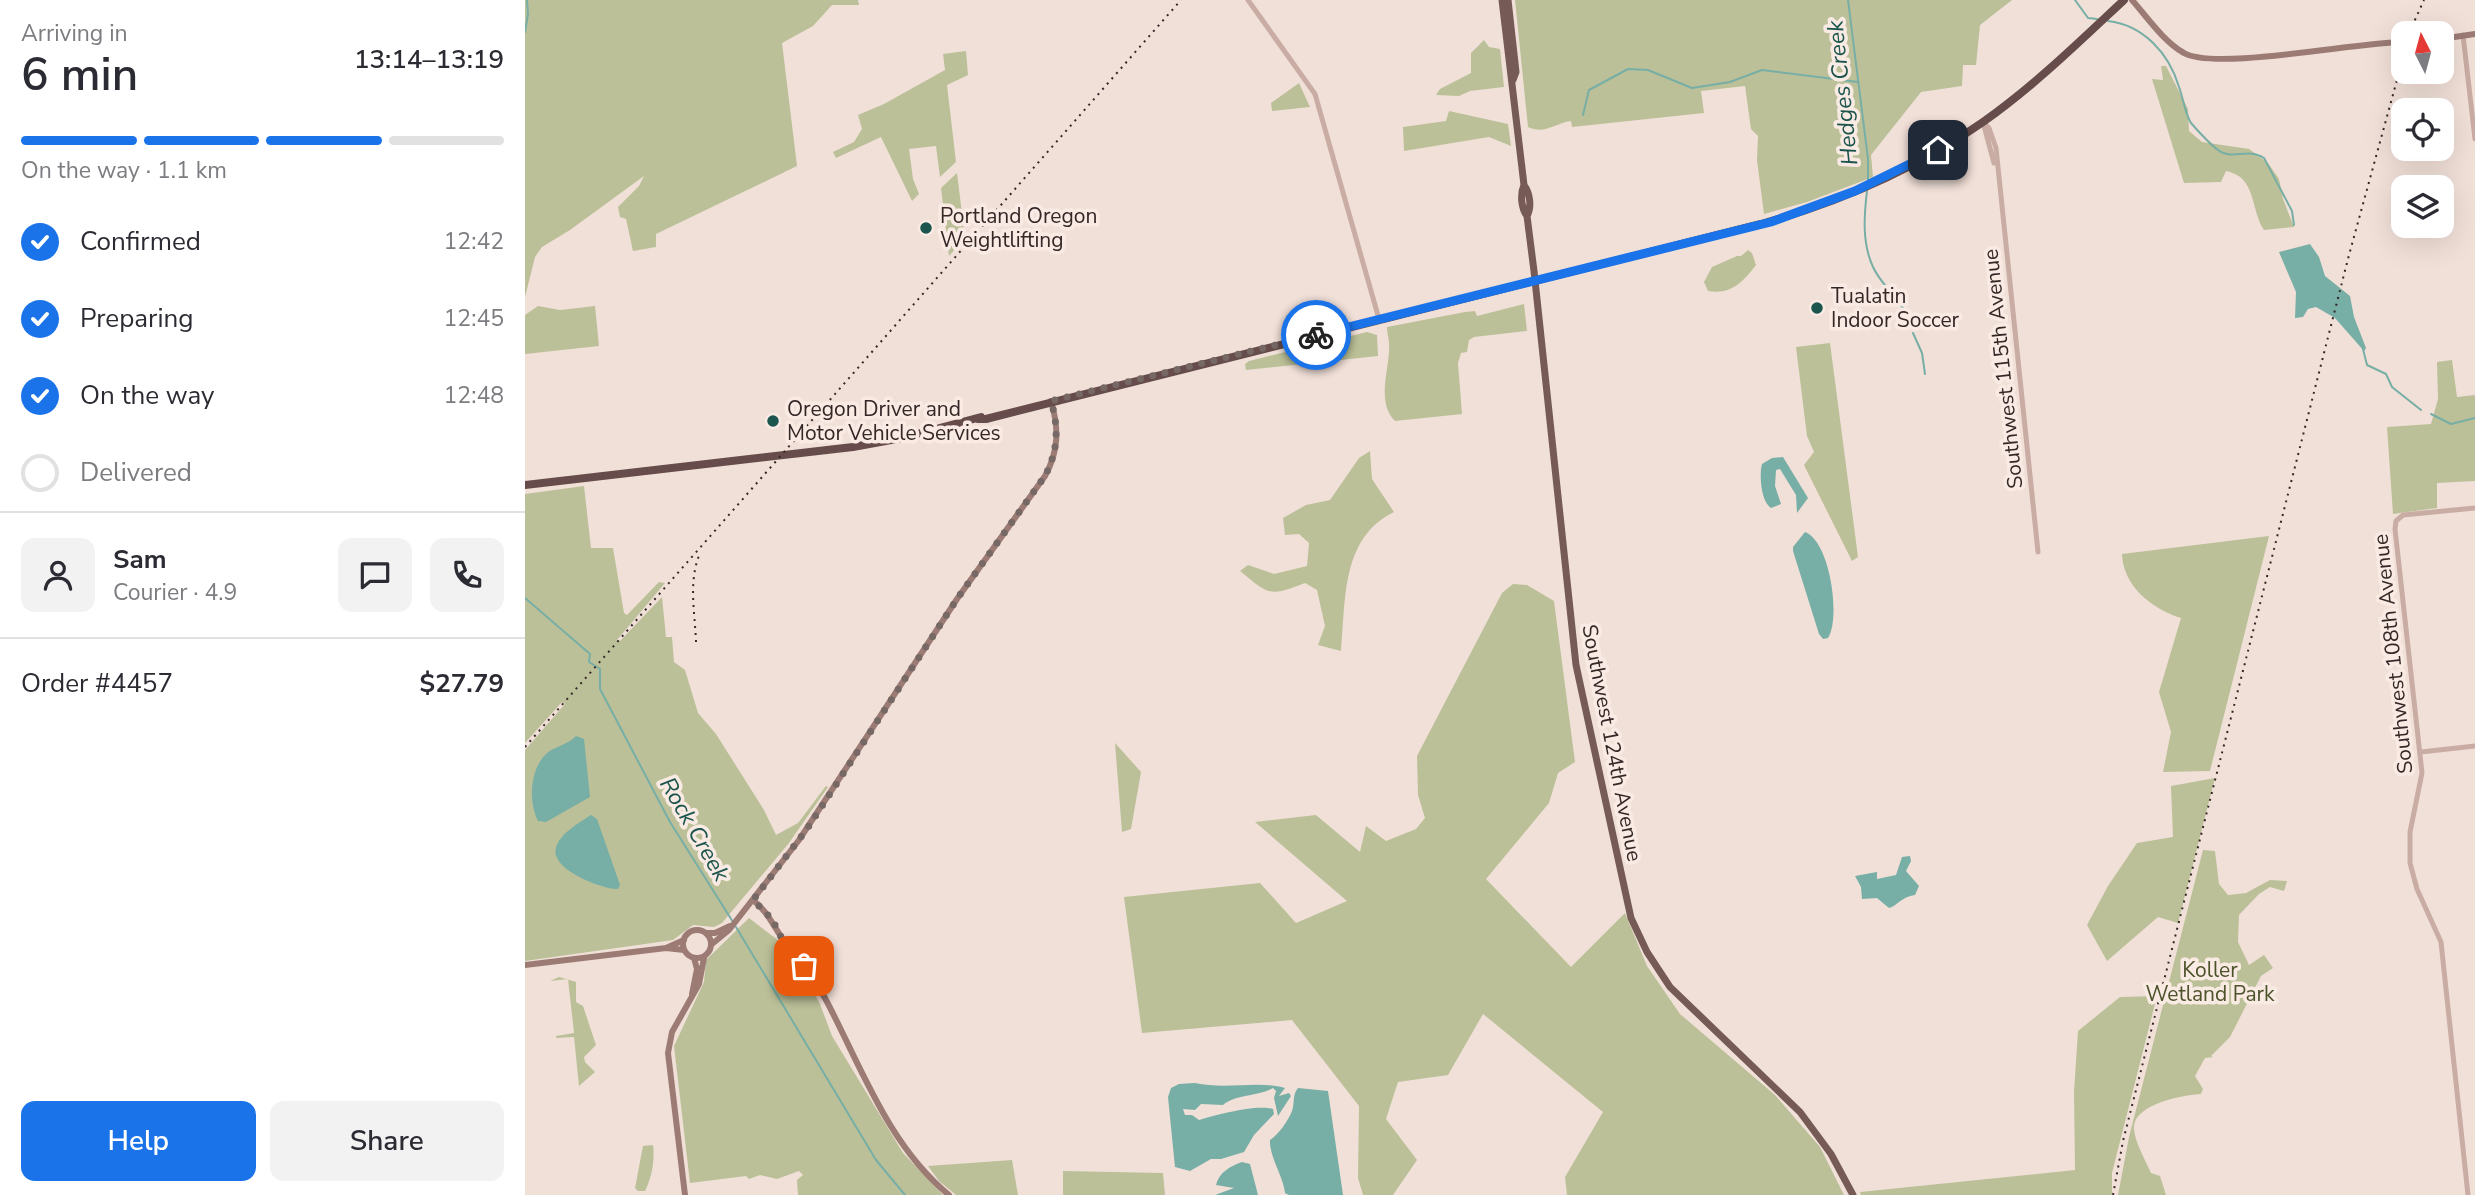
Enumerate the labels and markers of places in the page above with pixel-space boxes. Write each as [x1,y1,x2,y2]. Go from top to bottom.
pin [1908,120,1968,180]
place label: Portland Oregon Weightlifting [940,202,1097,254]
marker: Portland Oregon Weightlifting [918,220,934,236]
place label: Tualatin Indoor Soccer [1831,282,1960,334]
marker: Tualatin Indoor Soccer [1809,300,1825,316]
place label: Oregon Driver and Motor Vehicle Services [787,395,1001,447]
marker: Oregon Driver and Motor Vehicle Services [765,413,781,429]
pin [774,936,834,996]

